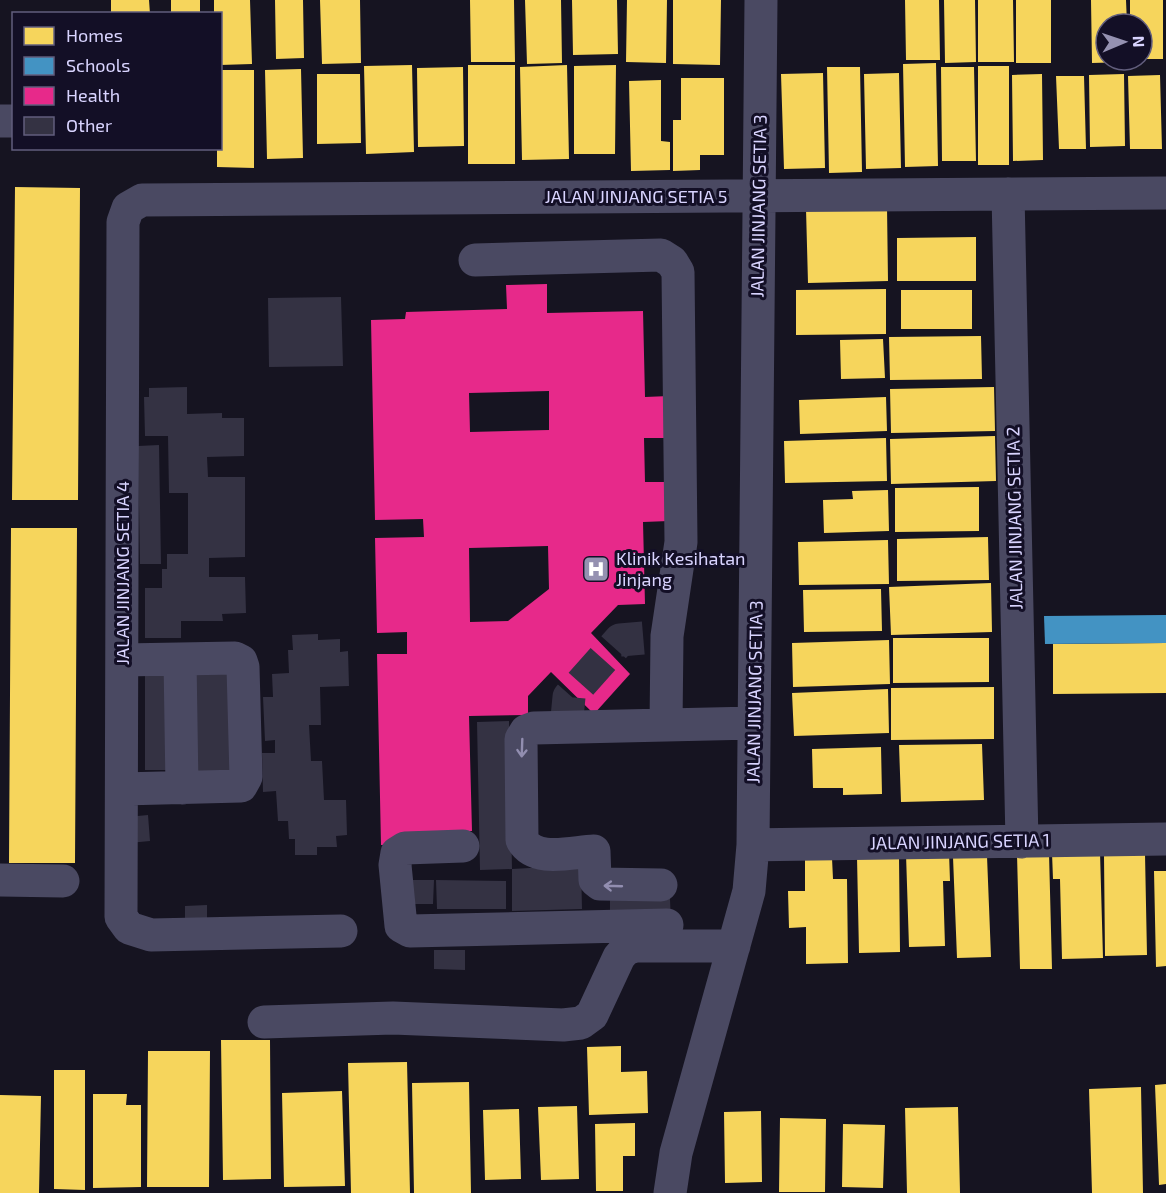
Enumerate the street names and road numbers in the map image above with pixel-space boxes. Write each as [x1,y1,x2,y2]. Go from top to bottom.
street label: JALAN JINJANG SETIA 3 [745,114,771,298]
street label: JALAN JINJANG SETIA 5 [545,185,727,207]
street label: JALAN JINJANG SETIA 2 [1001,426,1027,610]
street label: JALAN JINJANG SETIA 4 [111,481,133,665]
street label: JALAN JINJANG SETIA 3 [741,600,767,784]
street label: JALAN JINJANG SETIA 1 [870,828,1050,854]

